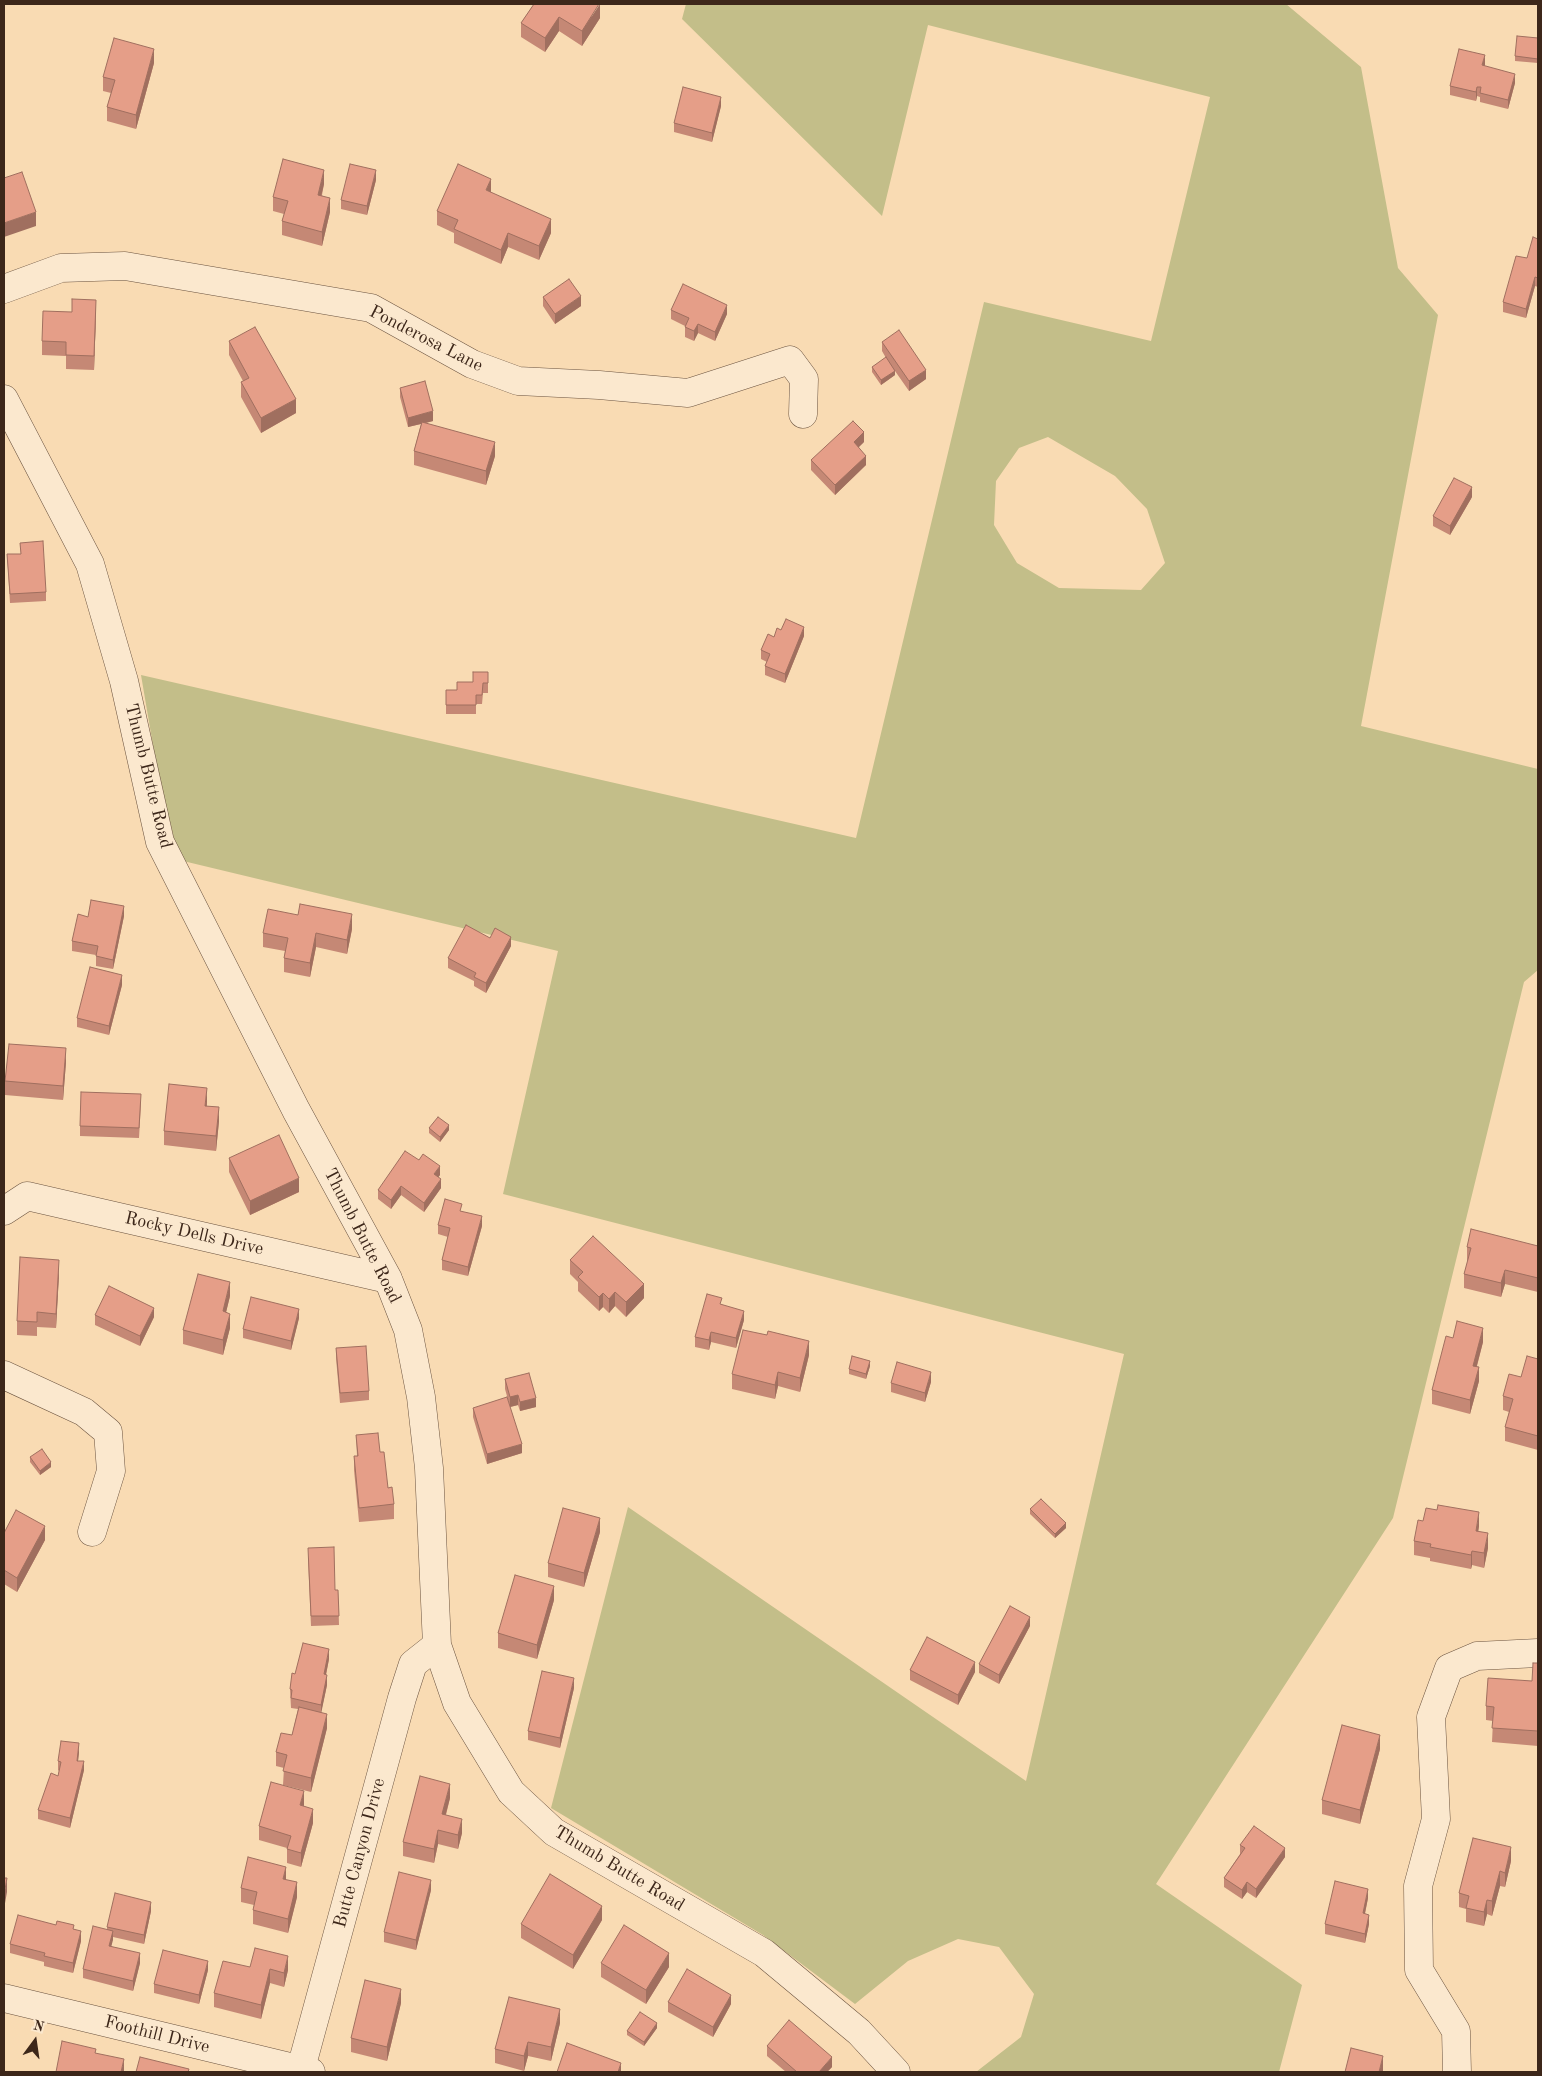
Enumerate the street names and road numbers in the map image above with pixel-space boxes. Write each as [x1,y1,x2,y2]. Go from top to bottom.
street label: Ponderosa Lane [366,301,486,377]
street label: Thumb Butte Road [120,701,176,851]
street label: Thumb Butte Road [319,1165,405,1307]
street label: Rocky Dells Drive [123,1208,265,1260]
street label: Butte Canyon Drive [330,1776,390,1930]
street label: Thumb Butte Road [550,1821,688,1917]
street label: Foothill Drive [102,2011,212,2059]

